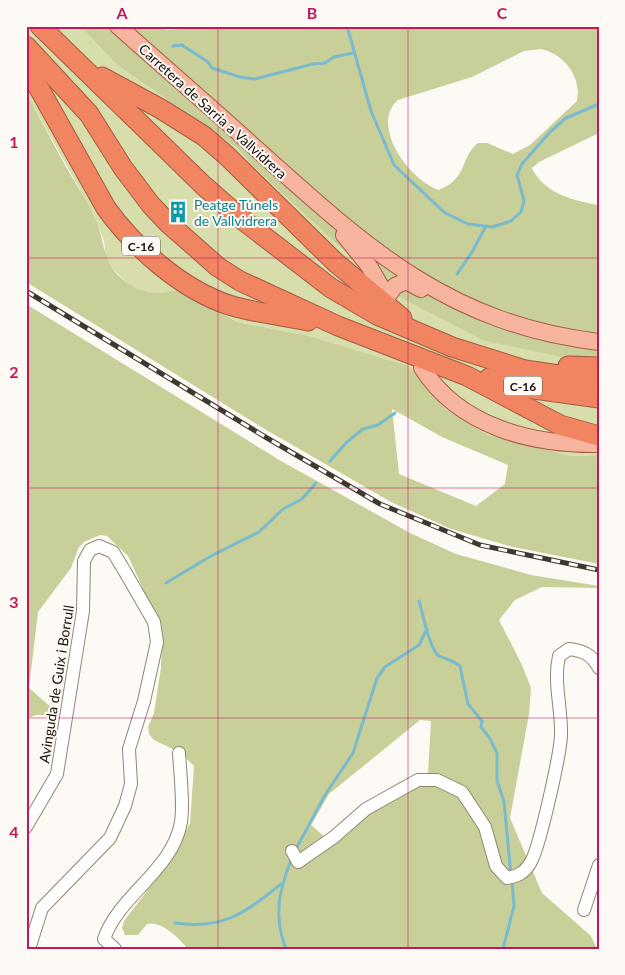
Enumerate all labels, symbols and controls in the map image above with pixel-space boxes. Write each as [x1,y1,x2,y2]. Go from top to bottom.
text: A [115,3,128,22]
text: B [307,3,317,22]
text: C [497,3,508,22]
street label: Carretera de Sarria a Vallvidrera [135,40,291,182]
text: 1 [9,132,19,151]
place label: Peatge Túnels de Vallvidrera [194,196,278,229]
building icon: Peatge Túnels de Vallvidrera [165,199,191,225]
road number: C-16 [122,237,160,256]
text: 2 [9,362,19,381]
road number: C-16 [504,376,542,396]
text: 3 [9,592,19,611]
street label: Avinguda de Guix i Borrull [35,604,77,764]
text: 4 [9,822,19,841]

